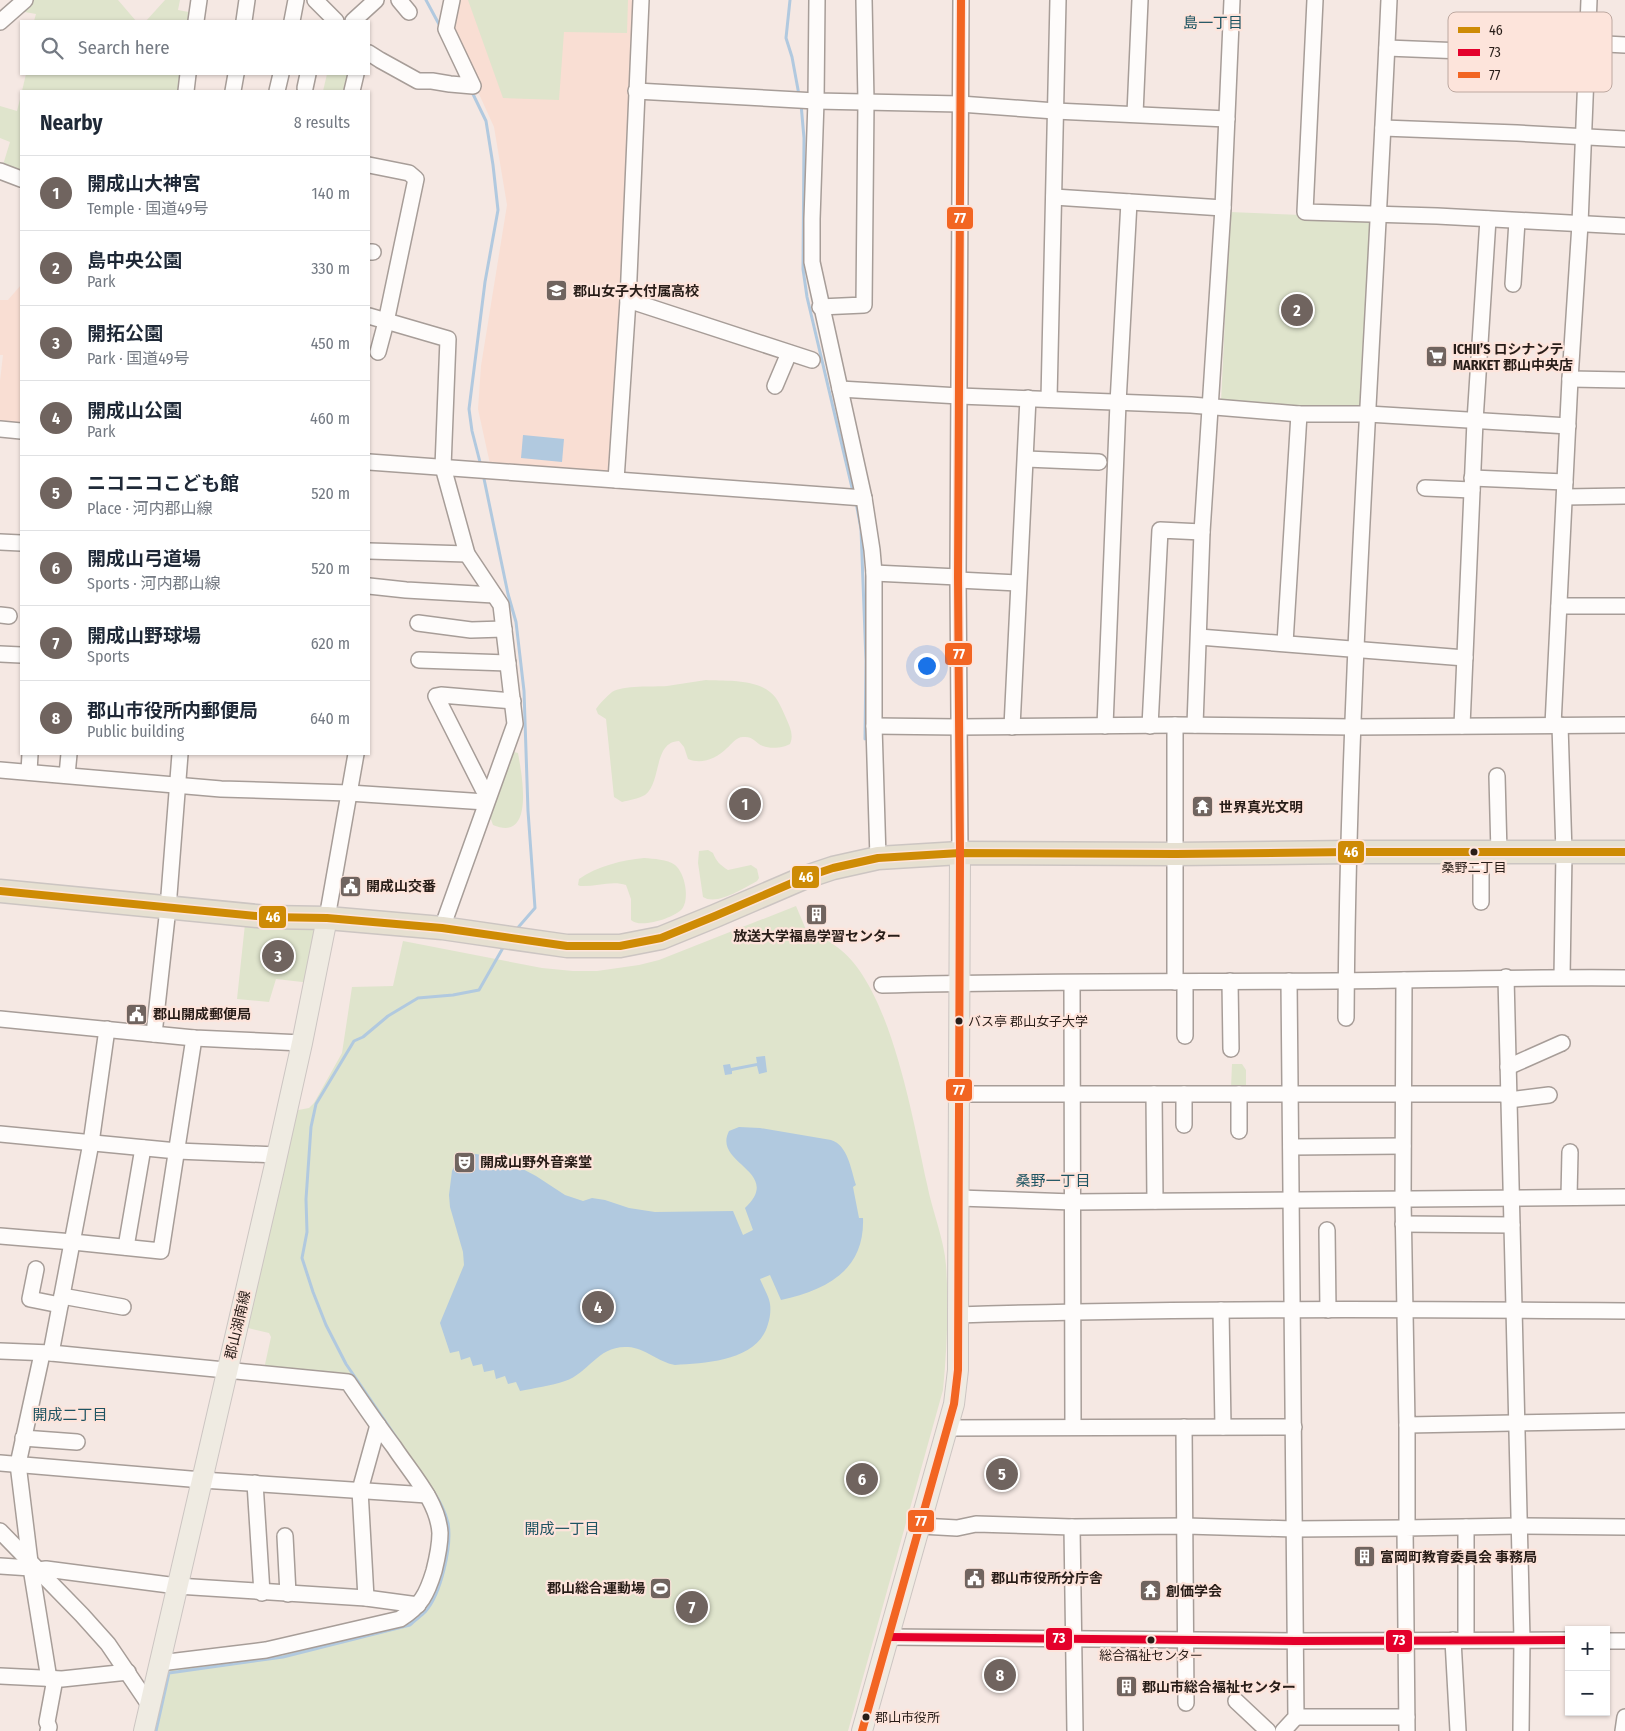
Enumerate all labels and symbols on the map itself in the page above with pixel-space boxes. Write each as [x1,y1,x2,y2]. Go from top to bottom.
legend [1448,12,1612,92]
district label: 島一丁目 [1183,14,1243,32]
text: 46 [1489,22,1503,39]
text: 73 [1489,44,1501,61]
text: 77 [1489,67,1501,84]
line badge: 77 [946,206,974,230]
text: 77 [954,210,966,227]
school or university icon: 郡山女子大付属高校 [545,279,569,303]
place label: 郡山女子大付属高校 [573,283,699,300]
pin: 2 [1281,291,1313,329]
place label: ICHII’S ロシナンテ MARKET 郡山中央店 [1453,341,1573,374]
supermarket icon: ICHII’S ロシナンテ MARKET 郡山中央店 [1425,345,1449,369]
line badge: 77 [944,642,973,666]
text: 77 [953,646,965,663]
your location [914,653,940,679]
pin: 1 [729,785,761,823]
temple icon: 世界真光文明 [1191,795,1215,819]
place label: 世界真光文明 [1219,799,1303,816]
line badge: 46 [1337,840,1365,864]
text: 46 [1344,844,1358,861]
marker: 桑野二丁目 [1469,847,1479,857]
place label: 桑野二丁目 [1441,860,1507,875]
line badge: 46 [791,865,820,889]
text: 46 [799,869,813,886]
public building icon: 開成山交番 [338,874,362,898]
place label: 開成山交番 [366,878,436,895]
building icon: 放送大学福島学習センター [805,902,829,926]
line badge: 46 [258,905,287,929]
text: 46 [266,909,280,926]
place label: 放送大学福島学習センター [733,928,901,945]
pin: 3 [262,937,294,975]
public building icon: 郡山開成郵便局 [125,1002,149,1026]
place label: 郡山開成郵便局 [153,1006,251,1023]
place label: バス亭 郡山女子大学 [968,1014,1088,1029]
marker: バス亭 郡山女子大学 [954,1016,964,1026]
line badge: 77 [945,1078,973,1102]
text: 77 [953,1082,965,1099]
theatre icon: 開成山野外音楽堂 [452,1150,476,1174]
place label: 開成山野外音楽堂 [480,1154,592,1171]
district label: 桑野一丁目 [1015,1172,1091,1190]
pin: 4 [582,1288,614,1326]
street label: 郡山湖南線 [222,1289,254,1361]
district label: 開成二丁目 [32,1406,108,1424]
pin: 5 [986,1455,1018,1493]
pin: 6 [846,1460,878,1498]
line badge: 77 [907,1509,935,1533]
text: 77 [915,1513,927,1530]
district label: 開成一丁目 [524,1520,600,1538]
building icon: 富岡町教育委員会 事務局 [1352,1545,1376,1569]
place label: 富岡町教育委員会 事務局 [1380,1549,1537,1566]
public building icon: 郡山市役所分庁舎 [963,1566,987,1590]
place label: 郡山市役所分庁舎 [991,1570,1103,1587]
sports icon: 郡山総合運動場 [649,1576,673,1600]
temple icon: 創価学会 [1138,1579,1162,1603]
place label: 郡山総合運動場 [547,1580,645,1597]
place label: 創価学会 [1166,1583,1222,1600]
pin: 7 [676,1588,708,1626]
line badge: 73 [1045,1627,1073,1651]
line badge: 73 [1385,1629,1413,1653]
text: 73 [1053,1630,1066,1647]
text: 73 [1393,1632,1406,1649]
marker: 総合福祉センター [1146,1635,1156,1645]
place label: 総合福祉センター [1099,1648,1203,1663]
pin: 8 [984,1656,1016,1694]
building icon: 郡山市総合福祉センター [1114,1675,1138,1699]
place label: 郡山市総合福祉センター [1142,1679,1296,1696]
place label: 郡山市役所 [875,1710,940,1725]
marker: 郡山市役所 [861,1712,871,1722]

